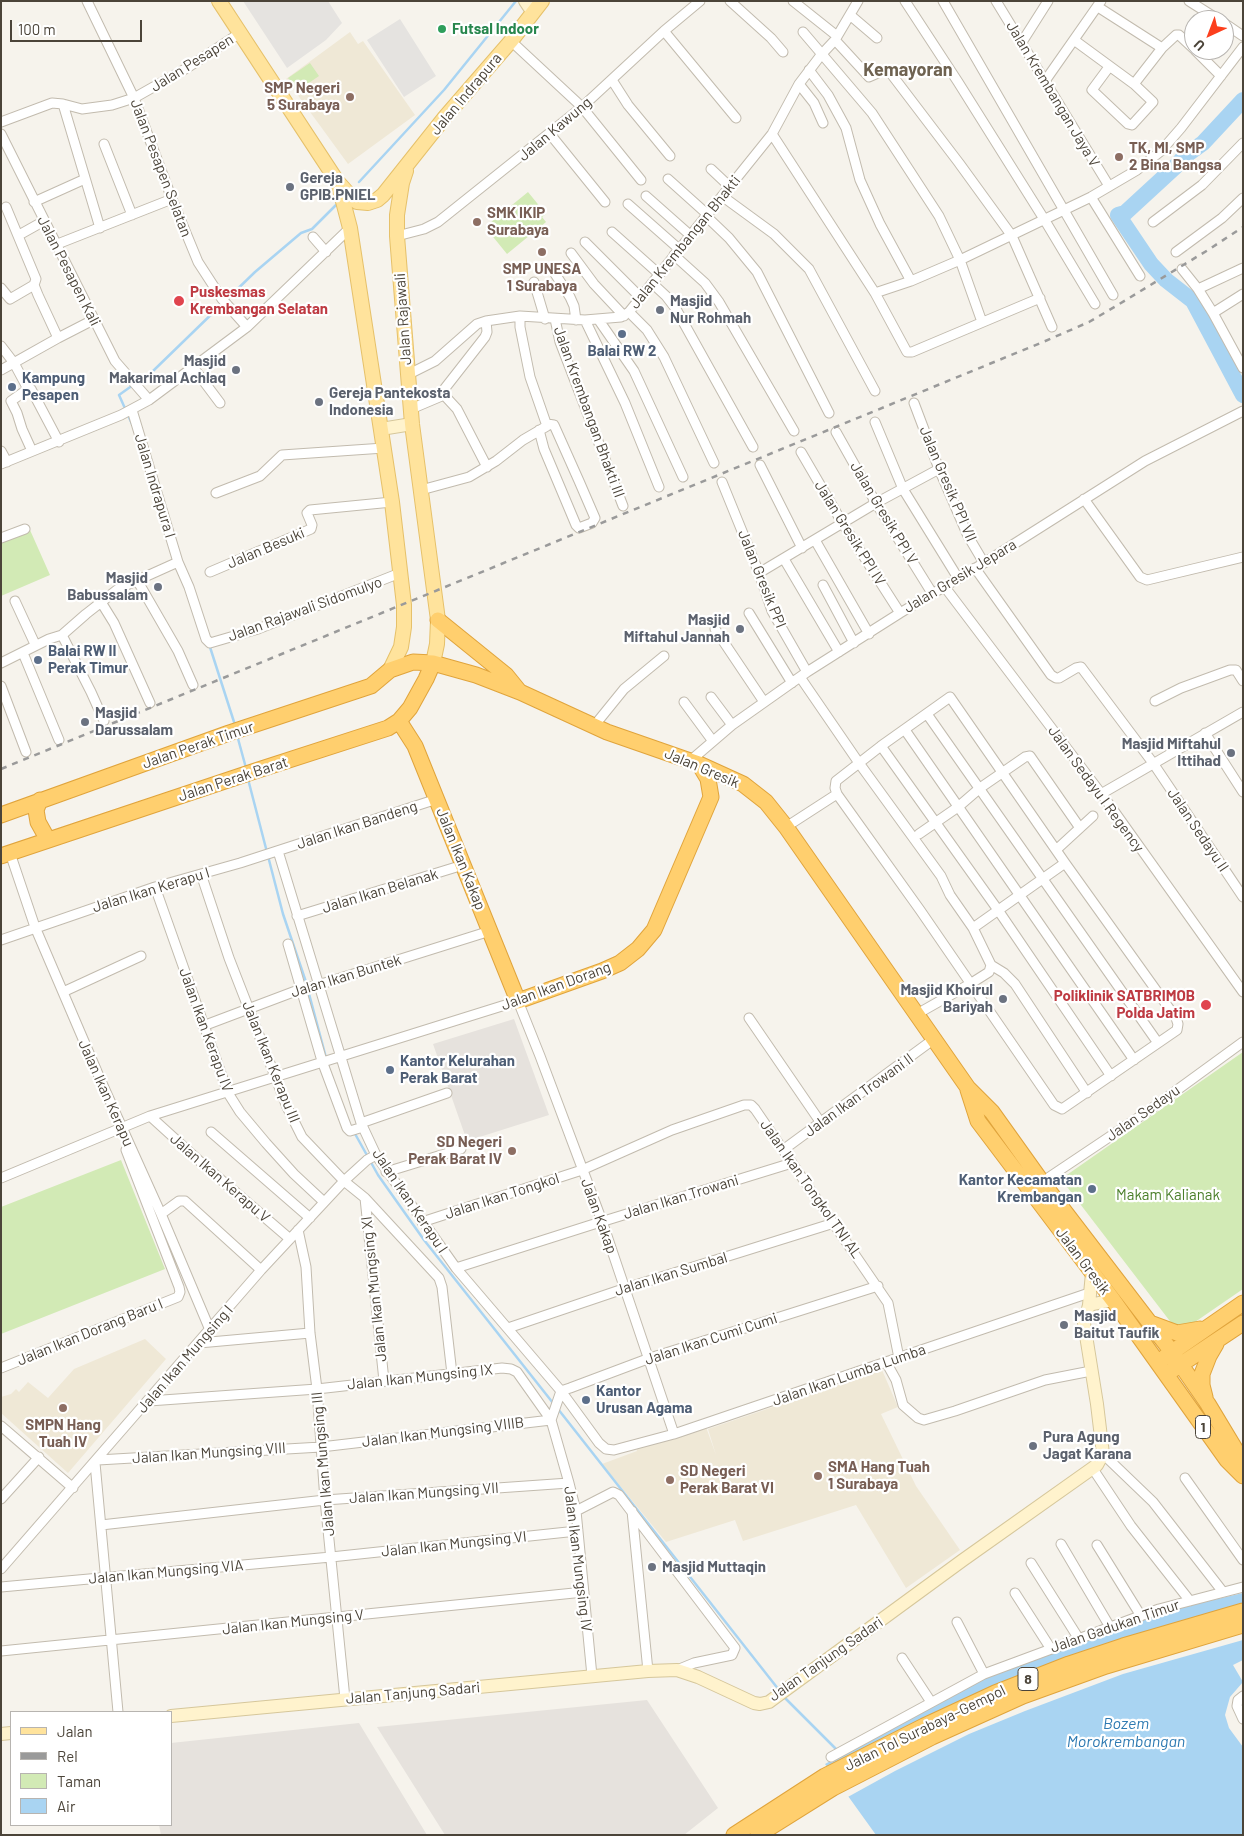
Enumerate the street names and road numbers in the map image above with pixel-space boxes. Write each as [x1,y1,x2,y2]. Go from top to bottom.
street label: Jalan Krembangan Jaya V [1002,18,1104,170]
street label: Jalan Pesapen [147,30,237,96]
street label: Jalan Indrapura [427,49,505,139]
street label: Jalan Kawung [515,93,595,165]
street label: Jalan Pesapen Selatan [126,97,196,239]
street label: Jalan Krembangan Bhakti [626,172,744,312]
street label: Jalan Pesapen Kali [33,213,105,329]
street label: Jalan Rajawali [391,272,415,366]
street label: Jalan Krembangan Bhakti III [550,324,628,500]
street label: Jalan Gresik PPI VII [916,424,980,544]
street label: Jalan Indrapura I [131,432,179,540]
street label: Jalan Gresik PPI V [846,459,922,567]
street label: Jalan Gresik PPI IV [811,477,889,589]
street label: Jalan Besuki [225,524,307,572]
street label: Jalan Gresik PPI [734,527,790,631]
street label: Jalan Gresik Jepara [900,535,1020,617]
street label: Jalan Rajawali Sidomulyo [225,573,385,645]
street label: Jalan Perak Timur [140,717,256,773]
street label: Jalan Sedayu I Regency [1044,722,1148,856]
street label: Jalan Gresik [662,744,742,792]
street label: Jalan Perak Barat [176,753,290,805]
street label: Jalan Sedayu II [1163,785,1233,875]
street label: Jalan Ikan Bandeng [294,797,420,853]
street label: Jalan Ikan Kakap [432,805,490,913]
street label: Jalan Ikan Kerapu I [90,864,212,916]
street label: Jalan Ikan Belanak [320,865,440,917]
street label: Jalan Ikan Buntek [289,951,403,1001]
street label: Jalan Ikan Dorang [499,958,613,1014]
street label: Jalan Ikan Kerapu IV [175,966,237,1094]
street label: Jalan Ikan Kerapu III [238,999,304,1125]
street label: Jalan Ikan Kerapu [74,1037,138,1149]
street label: Jalan Ikan Trowani II [801,1049,917,1141]
street label: Jalan Sedayu [1103,1081,1183,1145]
street label: Jalan Ikan Tongkol TNI AL [756,1116,866,1262]
street label: Jalan Ikan Kerapu V [166,1130,274,1226]
street label: Jalan Ikan Kerapu I [368,1145,452,1257]
street label: Jalan Ikan Tongkol [443,1169,561,1223]
street label: Jalan Ikan Trowani [621,1171,741,1223]
street label: Jalan Kakap [577,1176,621,1256]
street label: Jalan Ikan Mungsing XI [357,1215,391,1363]
street label: Jalan Gresik [1052,1224,1114,1298]
street label: Jalan Ikan Sumbal [612,1248,730,1300]
street label: Jalan Ikan Dorang Baru I [15,1295,165,1369]
street label: Jalan Ikan Mungsing I [133,1301,237,1417]
street label: Jalan Ikan Cumi Cumi [642,1309,780,1369]
street label: Jalan Ikan Lumba Lumba [770,1340,928,1410]
street label: Jalan Ikan Mungsing IX [346,1360,494,1394]
street label: Jalan Ikan Mungsing III [308,1391,338,1537]
street label: Jalan Ikan Mungsing VIIIB [361,1413,525,1451]
road number: 1 [1196,1415,1210,1438]
street label: Jalan Ikan Mungsing VIII [132,1439,286,1467]
street label: Jalan Ikan Mungsing VII [349,1479,499,1507]
street label: Jalan Ikan Mungsing IV [560,1485,596,1633]
street label: Jalan Ikan Mungsing VI [380,1527,528,1561]
street label: Jalan Ikan Mungsing VIA [88,1556,244,1588]
street label: Jalan Gadukan Timur [1048,1595,1182,1657]
street label: Jalan Ikan Mungsing V [221,1606,365,1638]
street label: Jalan Tanjung Sadari [766,1613,886,1705]
road number: 8 [1018,1668,1038,1690]
street label: Jalan Tanjung Sadari [345,1678,481,1708]
street label: Jalan Tol Surabaya–Gempol [842,1681,1008,1775]

